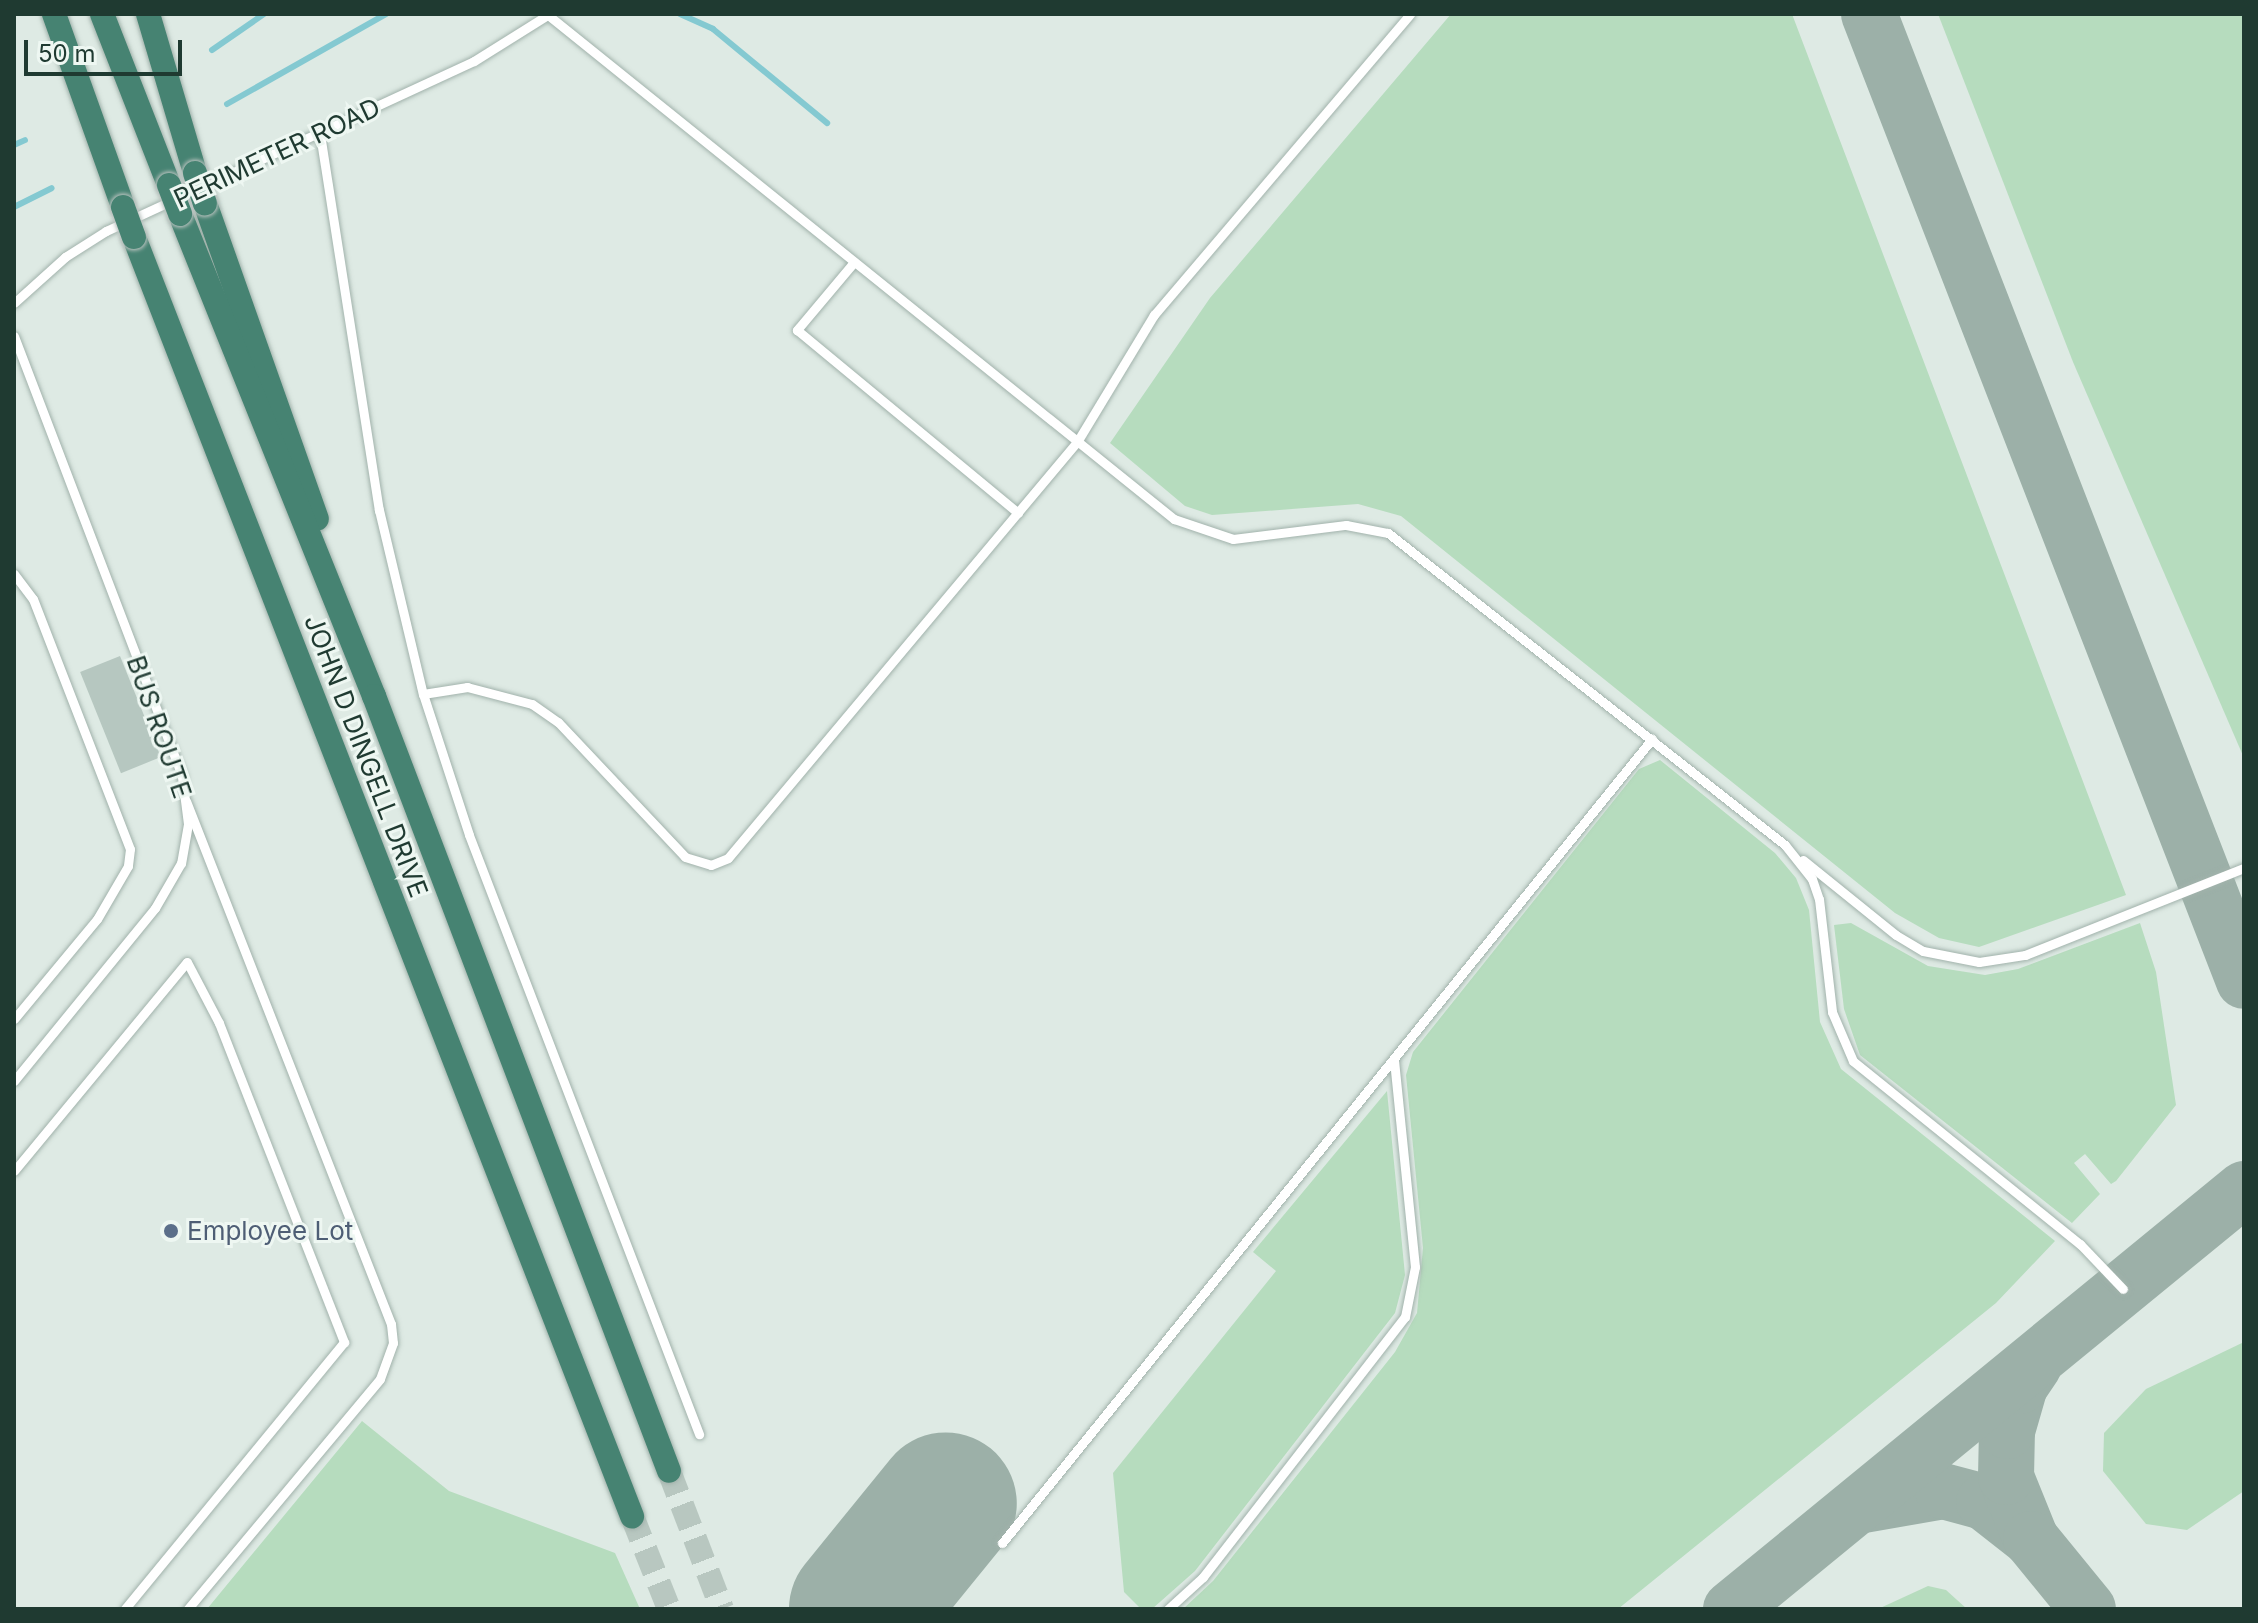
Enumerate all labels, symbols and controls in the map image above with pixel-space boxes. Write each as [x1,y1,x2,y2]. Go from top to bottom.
scale bar [28,24,186,74]
text: 50 m [38,39,96,68]
street label: PERIMETER ROAD [169,92,385,214]
street label: JOHN D DINGELL DRIVE [298,610,434,902]
street label: BUS ROUTE [120,652,198,802]
place label: Employee Lot [187,1215,353,1247]
marker: Employee Lot [162,1222,180,1240]

